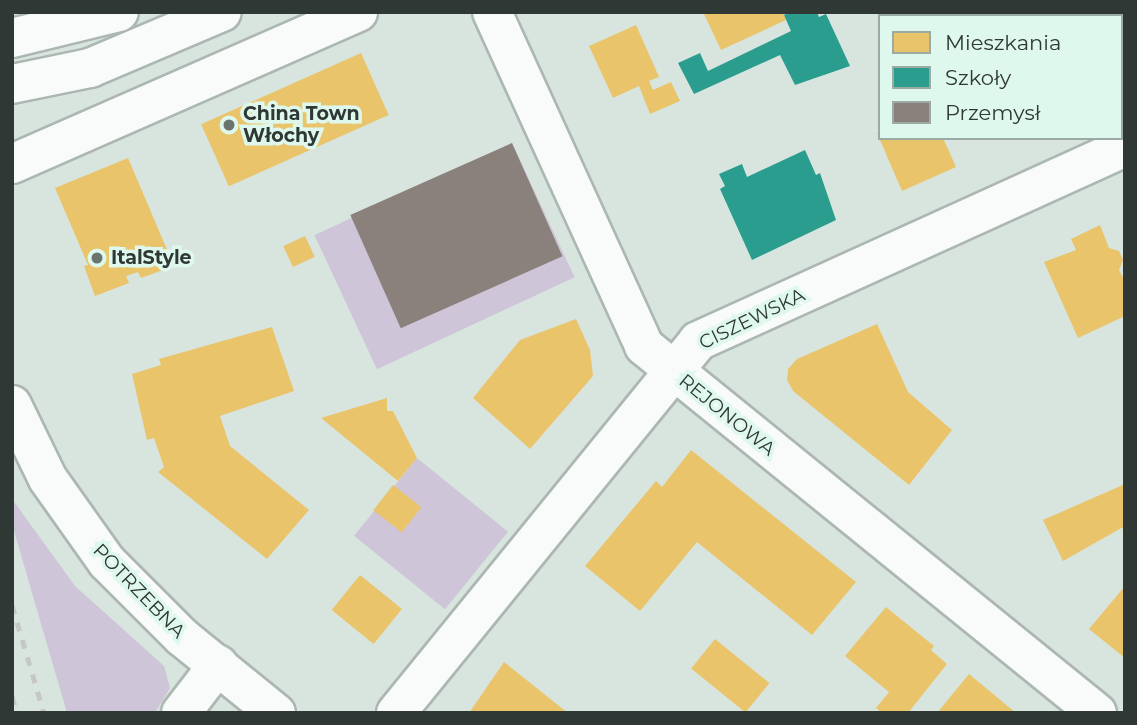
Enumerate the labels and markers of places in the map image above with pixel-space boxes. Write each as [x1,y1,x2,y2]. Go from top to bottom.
place label: China Town Włochy [243,103,360,147]
marker: China Town Włochy [221,117,237,133]
place label: ItalStyle [111,247,192,269]
marker: ItalStyle [89,250,105,266]

